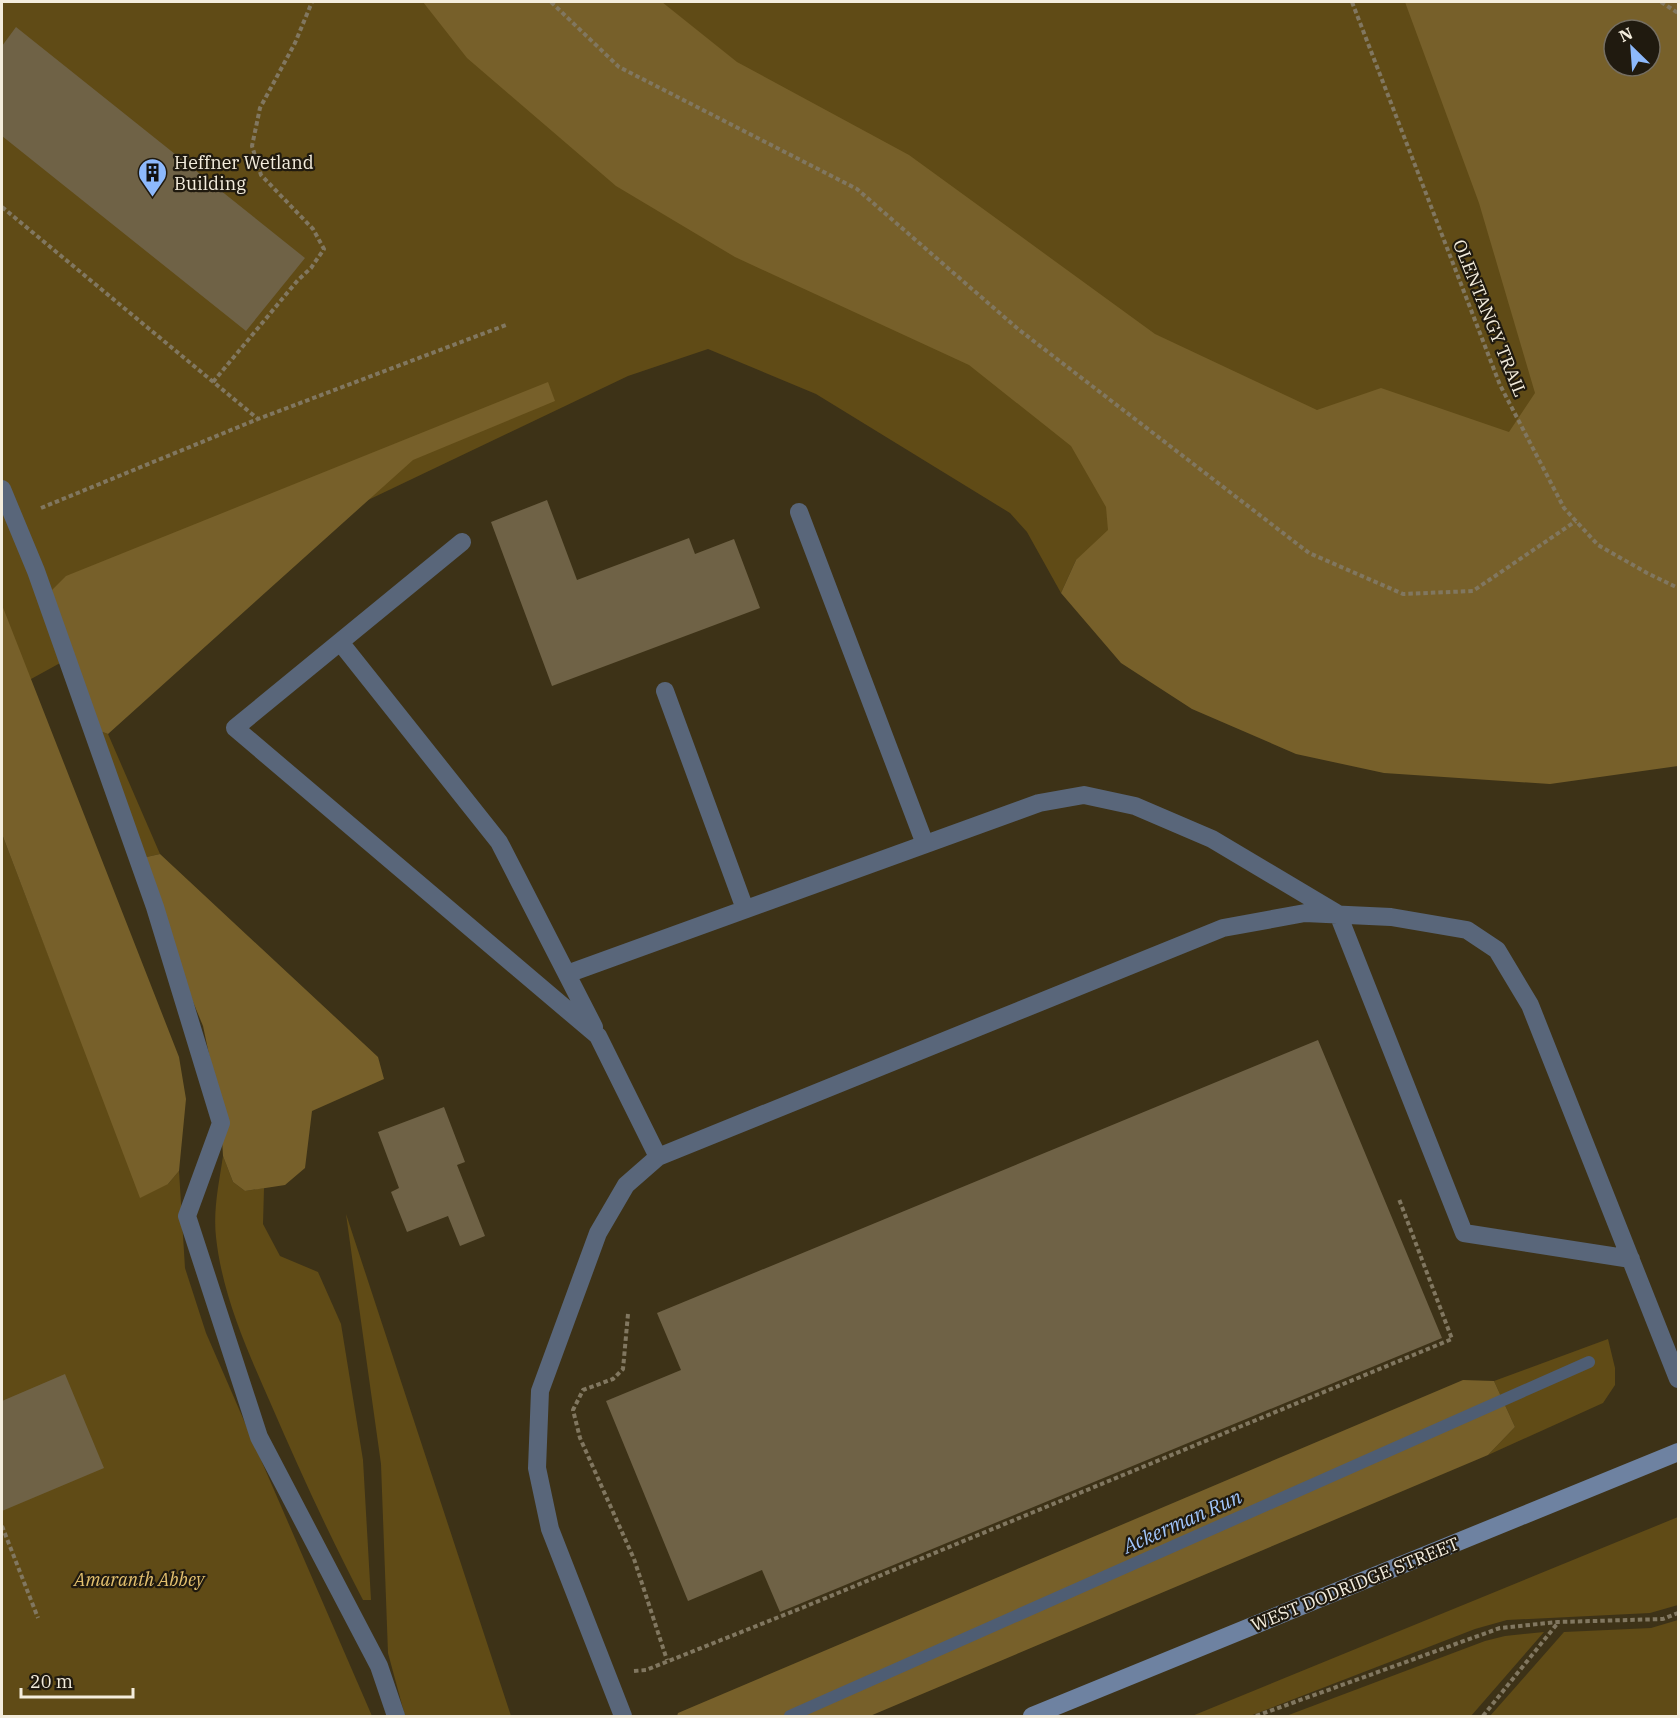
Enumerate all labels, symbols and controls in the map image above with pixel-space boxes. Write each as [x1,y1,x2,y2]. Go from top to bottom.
north arrow [1602,18,1662,78]
text: N [1616,23,1636,46]
place label: Heffner Wetland Building [174,151,314,195]
building icon: Heffner Wetland Building [137,156,169,198]
street label: OLENTANGY TRAIL [1448,236,1532,400]
water label: Ackerman Run [1116,1482,1246,1560]
street label: WEST DODRIDGE STREET [1247,1532,1463,1636]
park label: Amaranth Abbey [73,1568,206,1591]
scale bar [21,1661,134,1699]
text: 20 m [30,1670,73,1693]

